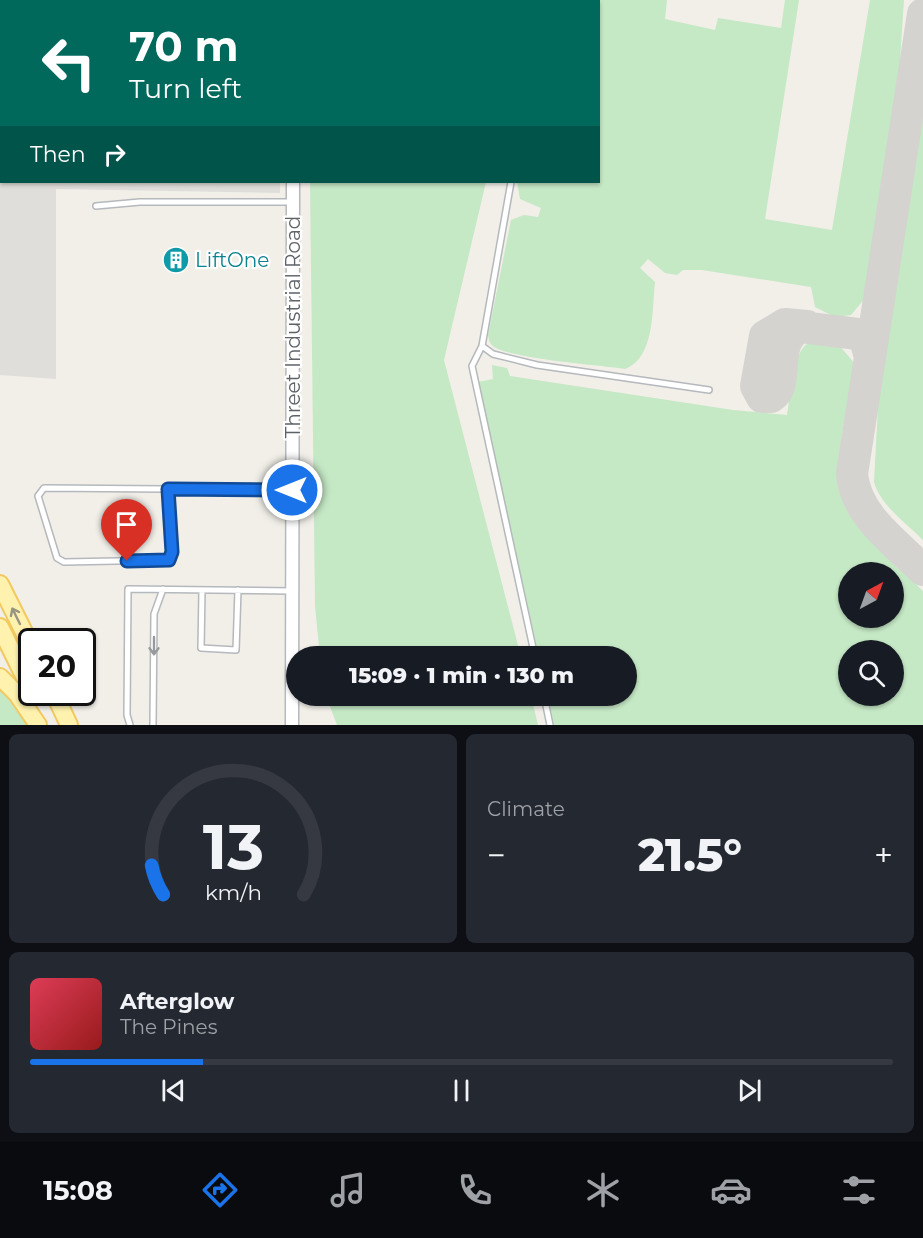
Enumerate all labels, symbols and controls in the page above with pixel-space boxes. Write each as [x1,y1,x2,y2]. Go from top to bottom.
text: 70 m [129,20,239,72]
icon: left [30,24,108,102]
text: Turn left [129,72,242,105]
icon: right [98,138,131,171]
text: Then [30,141,86,168]
street label: Threet Industrial Road [281,216,305,438]
building icon: LiftOne [161,245,191,275]
place label: LiftOne [195,248,269,272]
position arrow [260,458,324,522]
pin [101,499,152,561]
icon: arrive [110,508,143,541]
north arrow [838,562,904,628]
map controls [838,562,904,706]
one-way arrow [9,607,21,625]
speed limit sign: 20 [18,628,96,706]
one-way arrow [148,636,160,656]
button: search [838,640,904,706]
text: 15:09 · 1 min · 130 m [349,662,574,689]
text: Climate [487,797,565,821]
text: 13 [202,809,264,885]
text: 21.5° [638,827,742,882]
text: − [487,835,506,875]
text: + [874,835,893,875]
text: km/h [204,880,262,906]
text: Afterglow [120,988,234,1015]
text: The Pines [120,1015,217,1039]
icon: previous [157,1074,190,1107]
icon: pause [445,1074,478,1107]
icon: next [733,1074,766,1107]
icon: directions [199,1169,241,1211]
icon: music [327,1169,369,1211]
icon: phone [454,1169,496,1211]
icon: climate [582,1169,624,1211]
icon: car [710,1169,752,1211]
icon: filters [838,1169,880,1211]
text: 15:08 [43,1174,113,1207]

